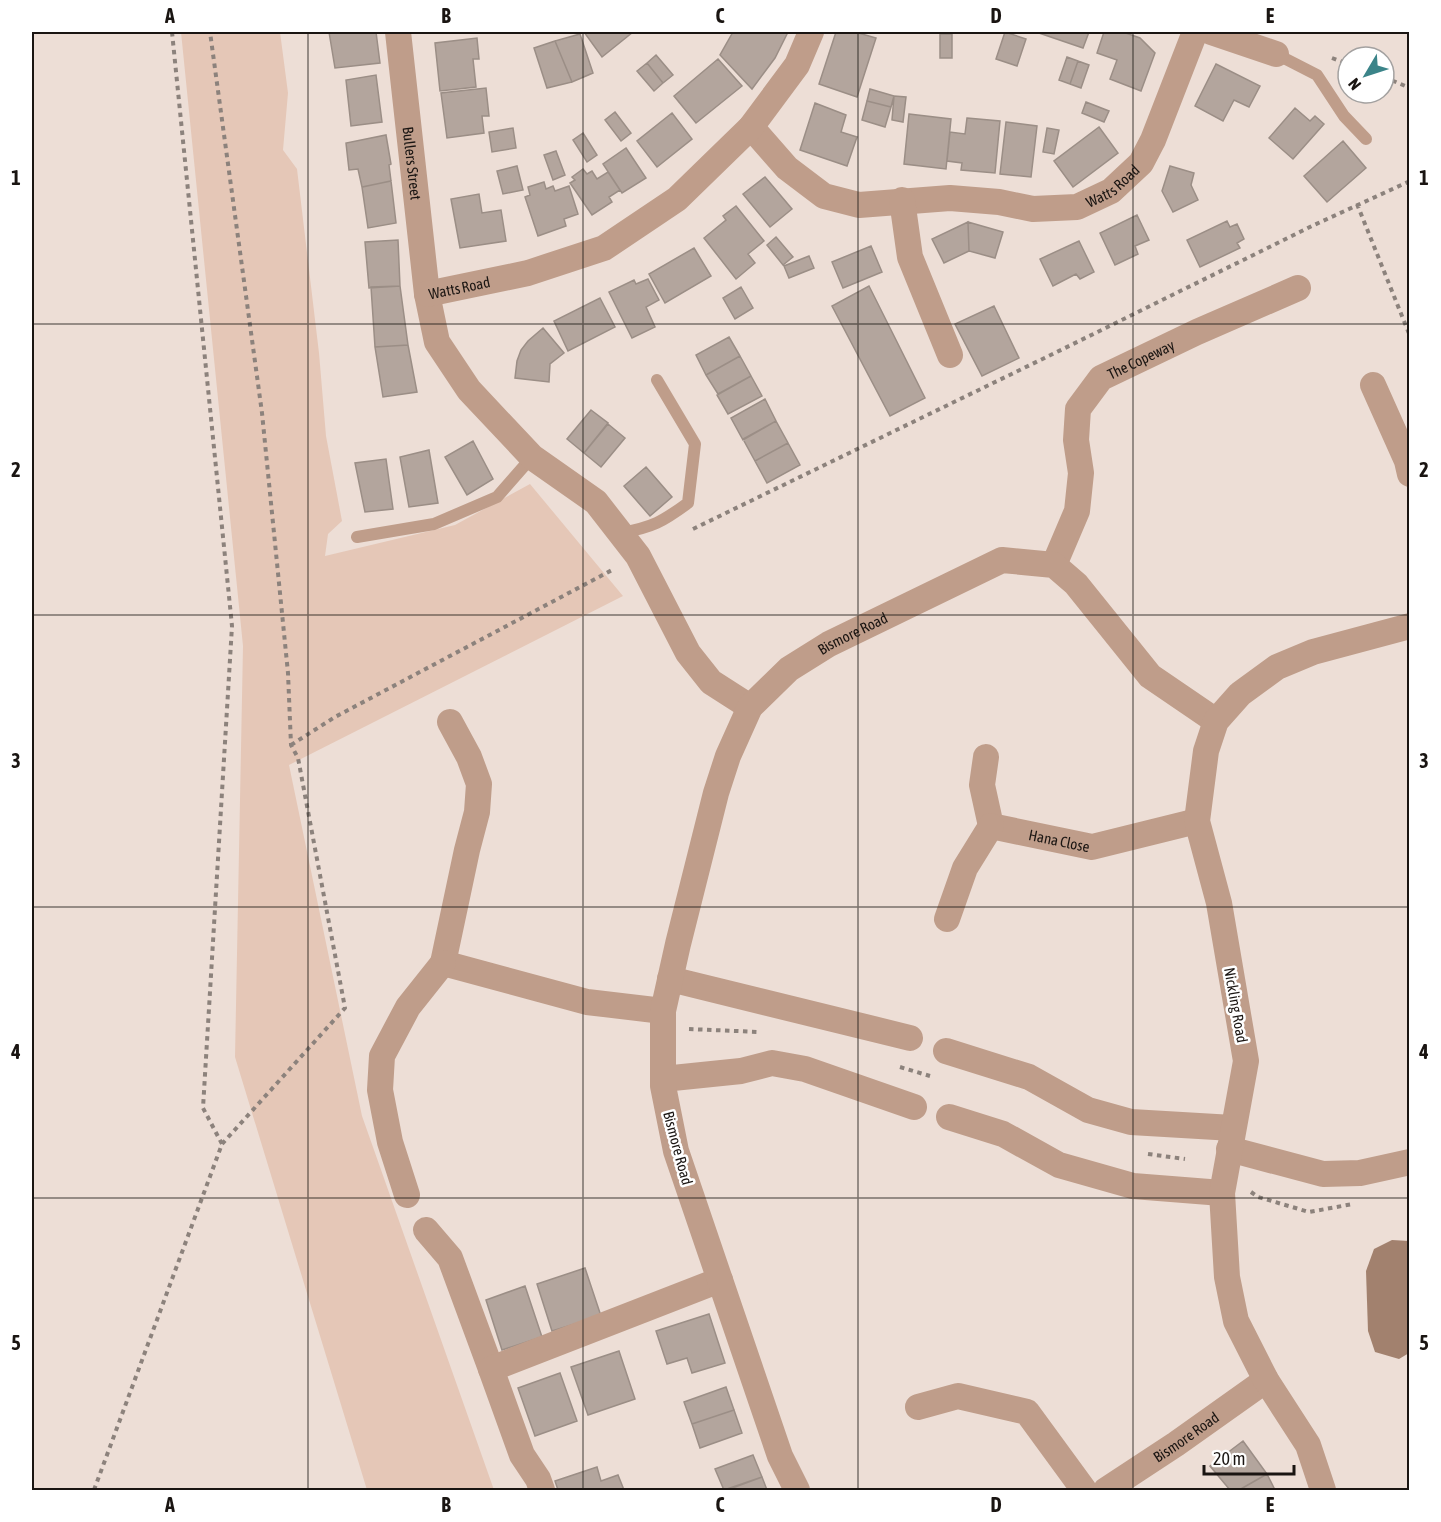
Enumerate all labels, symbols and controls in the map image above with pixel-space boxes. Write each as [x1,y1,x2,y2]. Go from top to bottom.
text: A [164,4,175,27]
text: B [441,4,451,27]
text: C [716,4,725,27]
text: D [990,4,1002,27]
text: E [1266,4,1275,27]
north arrow [1336,45,1396,105]
text: N [1344,75,1364,94]
street label: Bullers Street [400,126,425,201]
street label: Watts Road [1083,161,1143,210]
text: 1 [11,166,21,189]
text: 1 [1419,166,1429,189]
street label: Watts Road [427,273,491,302]
street label: The Copeway [1105,336,1177,382]
text: 2 [11,458,21,481]
text: 2 [1419,458,1429,481]
street label: Bismore Road [814,609,890,658]
text: 3 [11,749,21,772]
text: 3 [1419,749,1429,772]
street label: Hana Close [1027,826,1091,855]
street label: Nickling Road [1221,966,1251,1044]
text: 4 [10,1040,21,1063]
text: 4 [1418,1040,1429,1063]
street label: Bismore Road [660,1109,696,1187]
text: 5 [11,1331,21,1354]
text: 5 [1419,1331,1429,1354]
street label: Bismore Road [1150,1408,1222,1465]
scale bar [1204,1438,1294,1476]
text: 20 m [1213,1448,1245,1469]
text: A [164,1493,175,1516]
text: B [441,1493,451,1516]
text: C [716,1493,725,1516]
text: D [990,1493,1002,1516]
text: E [1266,1493,1275,1516]

